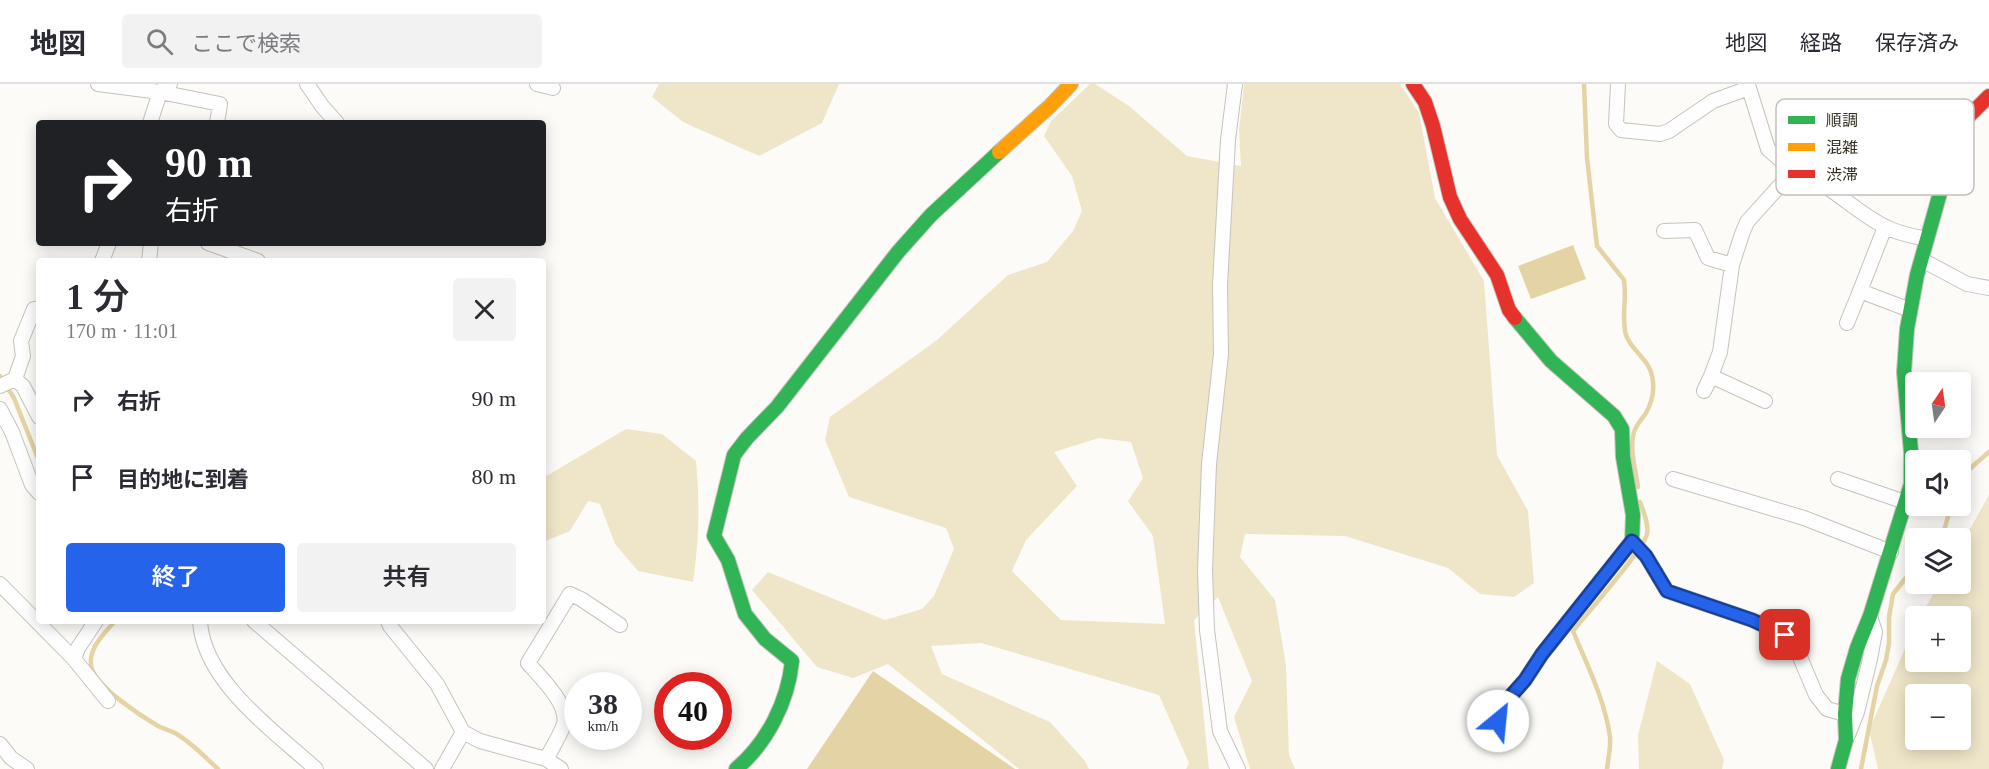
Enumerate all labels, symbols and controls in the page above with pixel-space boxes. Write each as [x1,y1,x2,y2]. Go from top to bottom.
search box [122,14,542,68]
icon: search [143,25,176,58]
text: 地図 [30,28,86,59]
text: ここで検索 [191,31,301,56]
text: 地図 [1725,31,1767,55]
text: 経路 [1800,31,1842,55]
text: 保存済み [1875,31,1959,55]
legend [1776,99,1974,195]
text: 順調 [1826,112,1858,129]
text: 混雑 [1826,139,1858,156]
text: 90 m [165,140,253,186]
icon: right [66,144,144,222]
text: 渋滞 [1826,166,1858,183]
text: 右折 [165,196,219,226]
text: 1 分 [66,277,129,317]
button: close [453,278,516,341]
text: 170 m · 11:01 [66,320,178,342]
north arrow [1905,372,1971,438]
map controls [1905,372,1971,750]
icon: right [66,383,99,416]
text: 90 m [471,386,516,411]
text: 右折 [117,389,161,414]
button: sound [1905,450,1971,516]
icon: arrive [66,461,99,494]
text: 80 m [471,464,516,489]
text: 目的地に到着 [117,467,249,492]
button: layers [1905,528,1971,594]
button: 終了 [66,543,285,612]
button: 共有 [297,543,516,612]
button: + [1905,606,1971,672]
pin [1759,609,1810,660]
icon: arrive [1768,618,1801,651]
speed limit sign: 40 [654,672,732,750]
button: − [1905,684,1971,750]
text: 38 [588,687,618,720]
position arrow [1466,689,1530,753]
text: km/h [588,718,618,734]

